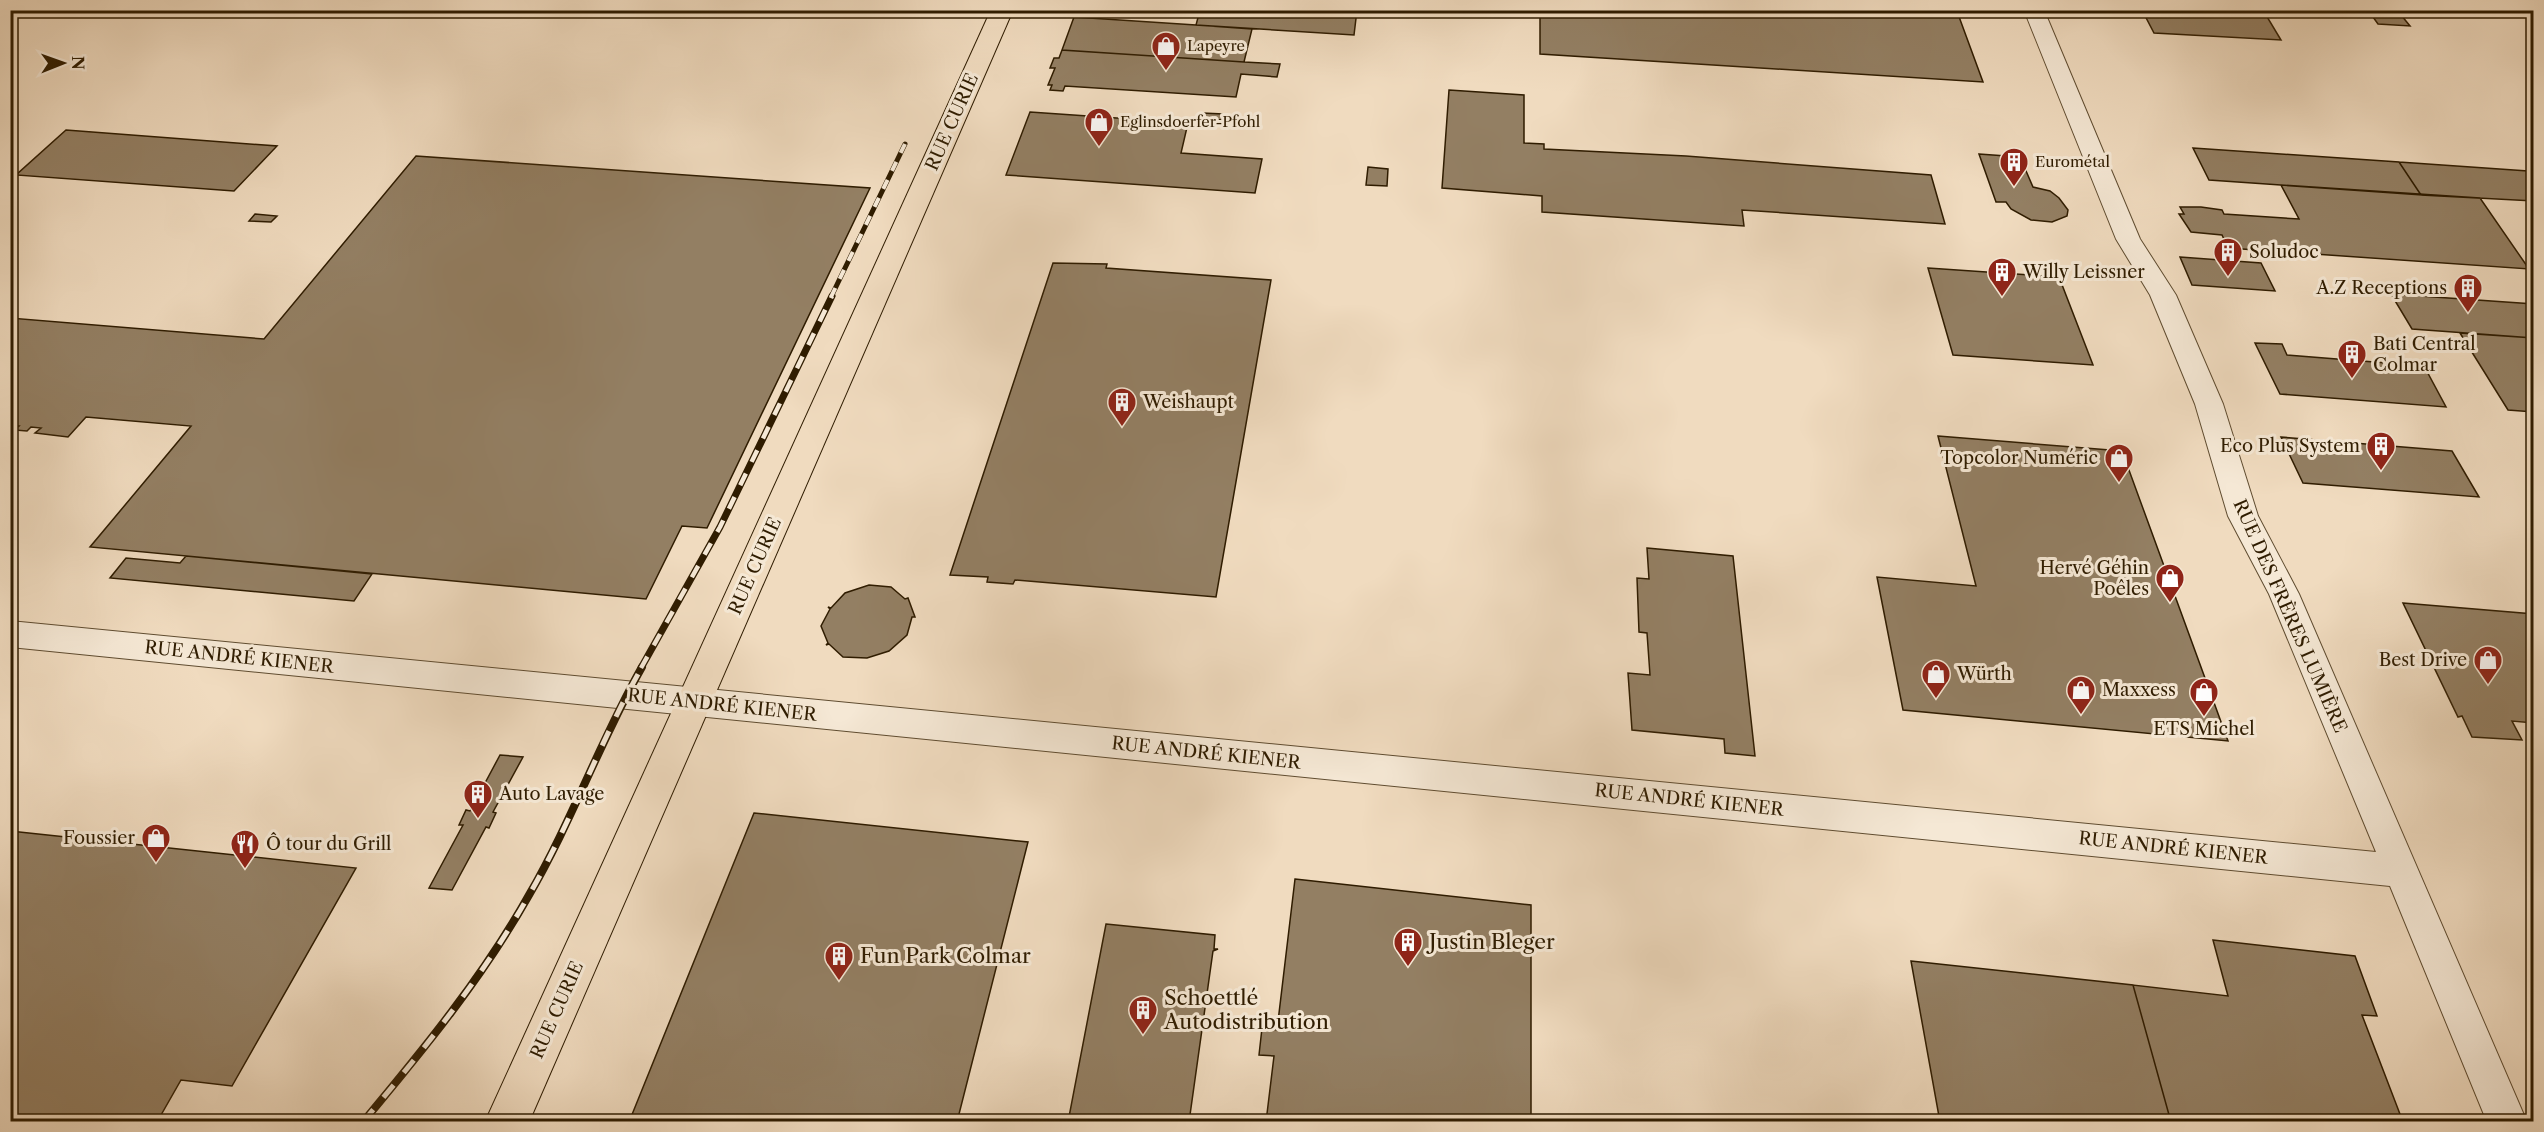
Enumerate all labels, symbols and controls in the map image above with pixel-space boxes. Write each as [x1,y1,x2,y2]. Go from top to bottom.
shop icon: Lapeyre [1150,30,1182,72]
north arrow [33,33,93,93]
place label: Lapeyre [1187,36,1245,55]
text: N [68,56,88,70]
street label: RUE CURIE [921,70,983,174]
shop icon: Eglinsdoerfer-Pfohl [1083,106,1115,148]
place label: Eglinsdoerfer-Pfohl [1120,112,1261,131]
building icon: Eurométal [1998,146,2030,188]
place label: Eurométal [2035,152,2110,171]
building icon: Soludoc [2212,236,2244,278]
place label: Soludoc [2249,241,2319,263]
building icon: Willy Leissner [1986,256,2018,298]
place label: Willy Leissner [2022,261,2145,283]
building icon: A.Z Receptions [2452,272,2484,314]
place label: A.Z Receptions [2315,277,2447,299]
place label: Bati Central Colmar [2373,333,2476,376]
building icon: Bati Central Colmar [2336,338,2368,380]
building icon: Weishaupt [1106,386,1138,428]
place label: Weishaupt [1142,391,1235,413]
building icon: Eco Plus System [2365,430,2397,472]
place label: Eco Plus System [2220,435,2360,457]
shop icon: Topcolor Numéric [2103,442,2135,484]
place label: Topcolor Numéric [1940,447,2098,469]
street label: RUE DES FRÈRES LUMIÈRE [2228,495,2352,736]
street label: RUE CURIE [724,514,786,618]
place label: Hervé Géhin Poêles [2040,557,2149,600]
shop icon: Hervé Géhin Poêles [2154,562,2186,604]
street label: RUE ANDRÉ KIENER [143,635,336,678]
shop icon: Best Drive [2472,644,2504,686]
place label: Best Drive [2379,649,2467,671]
shop icon: Würth [1920,658,1952,700]
place label: Würth [1956,663,2012,685]
shop icon: Maxxess [2065,674,2097,716]
shop icon: ETS Michel [2188,676,2220,718]
place label: Maxxess [2102,679,2176,701]
street label: RUE ANDRÉ KIENER [626,683,819,726]
place label: ETS Michel [2153,718,2255,740]
street label: RUE ANDRÉ KIENER [1110,731,1303,774]
building icon: Auto Lavage [462,778,494,820]
street label: RUE ANDRÉ KIENER [1593,778,1786,821]
place label: Auto Lavage [498,783,604,805]
shop icon: Foussier [140,822,172,864]
street label: RUE ANDRÉ KIENER [2077,826,2270,869]
place label: Foussier [63,827,135,849]
restaurant icon: Ô tour du Grill [229,828,261,870]
place label: Ô tour du Grill [266,832,391,855]
building icon: Justin Bleger [1392,926,1424,968]
place label: Justin Bleger [1426,929,1555,954]
building icon: Fun Park Colmar [823,940,855,982]
place label: Fun Park Colmar [860,943,1031,968]
street label: RUE CURIE [526,958,588,1062]
place label: Schoettlé Autodistribution [1163,985,1329,1034]
building icon: Schoettlé Autodistribution [1127,994,1159,1036]

